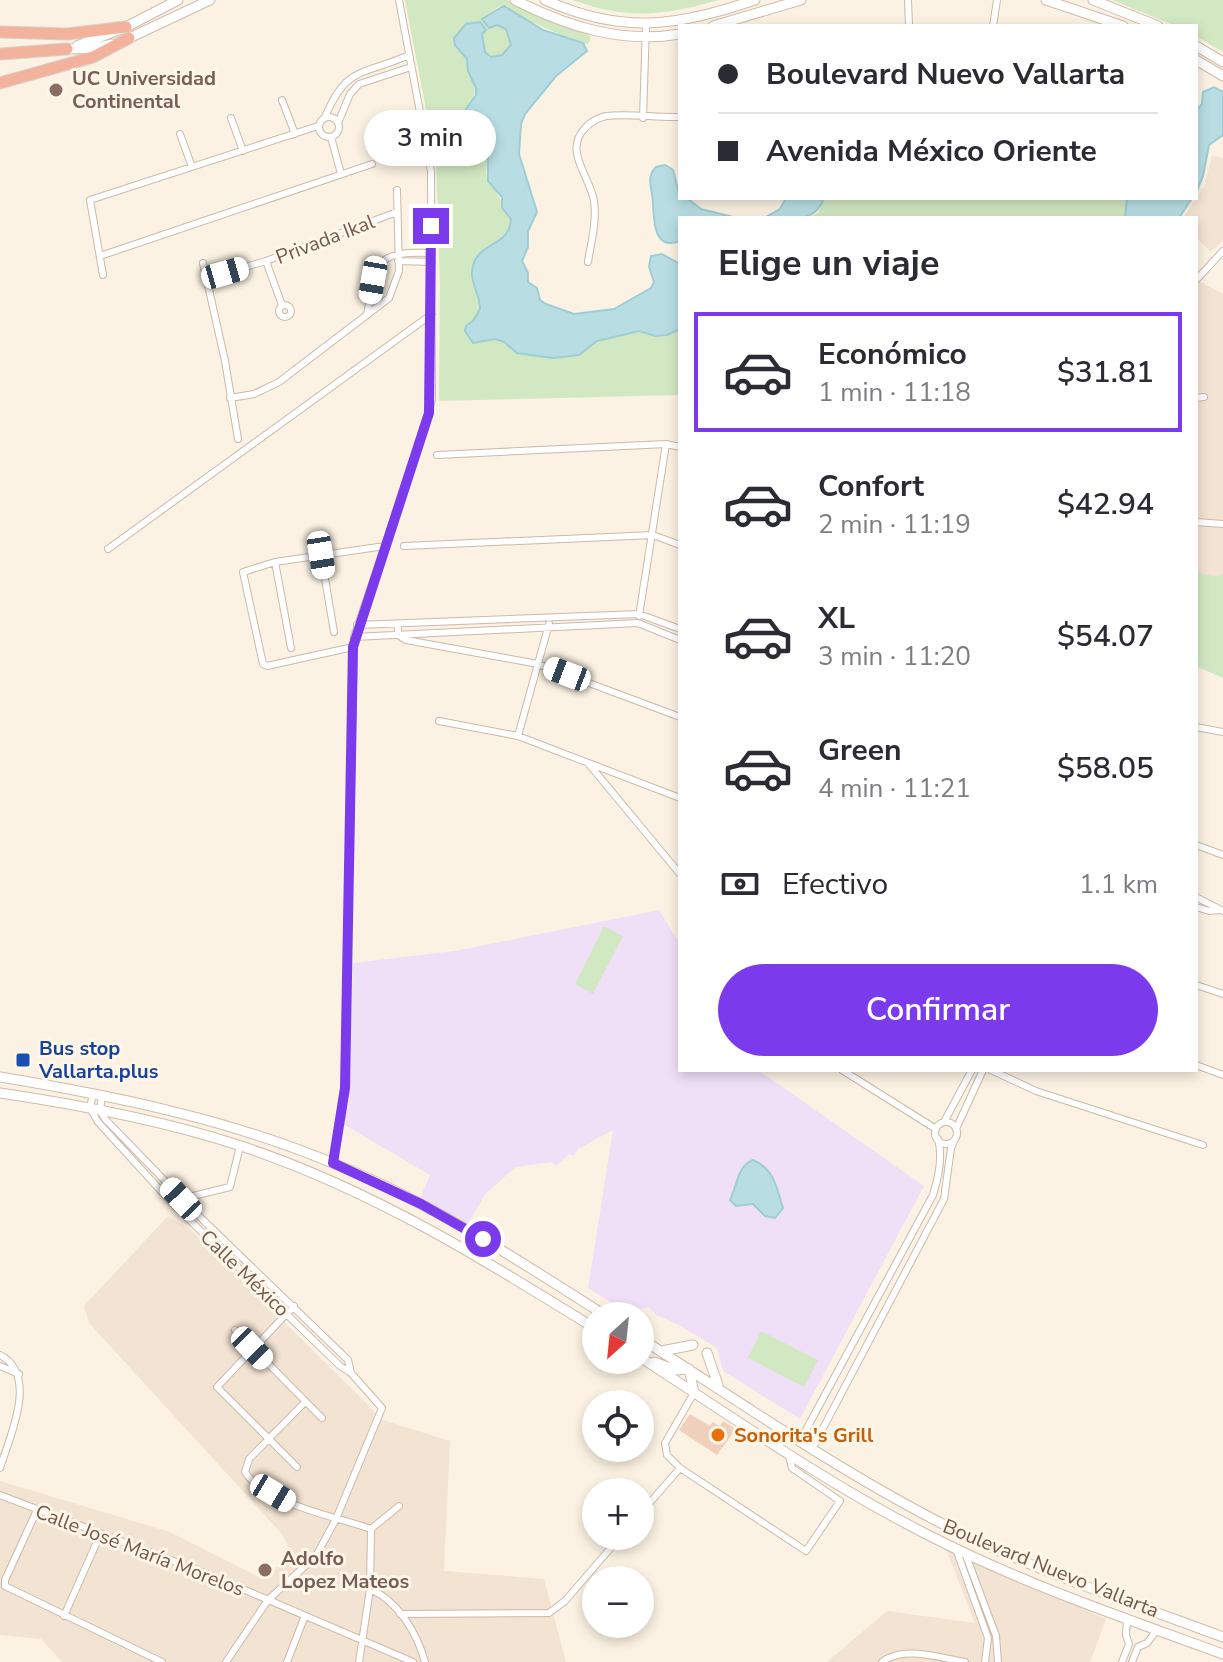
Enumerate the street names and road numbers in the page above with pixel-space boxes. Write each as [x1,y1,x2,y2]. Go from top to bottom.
street label: Privada Ikal [272,208,379,271]
street label: Calle México [194,1224,295,1323]
street label: Calle José María Morelos [31,1498,248,1603]
street label: Boulevard Nuevo Vallarta [939,1513,1163,1624]

